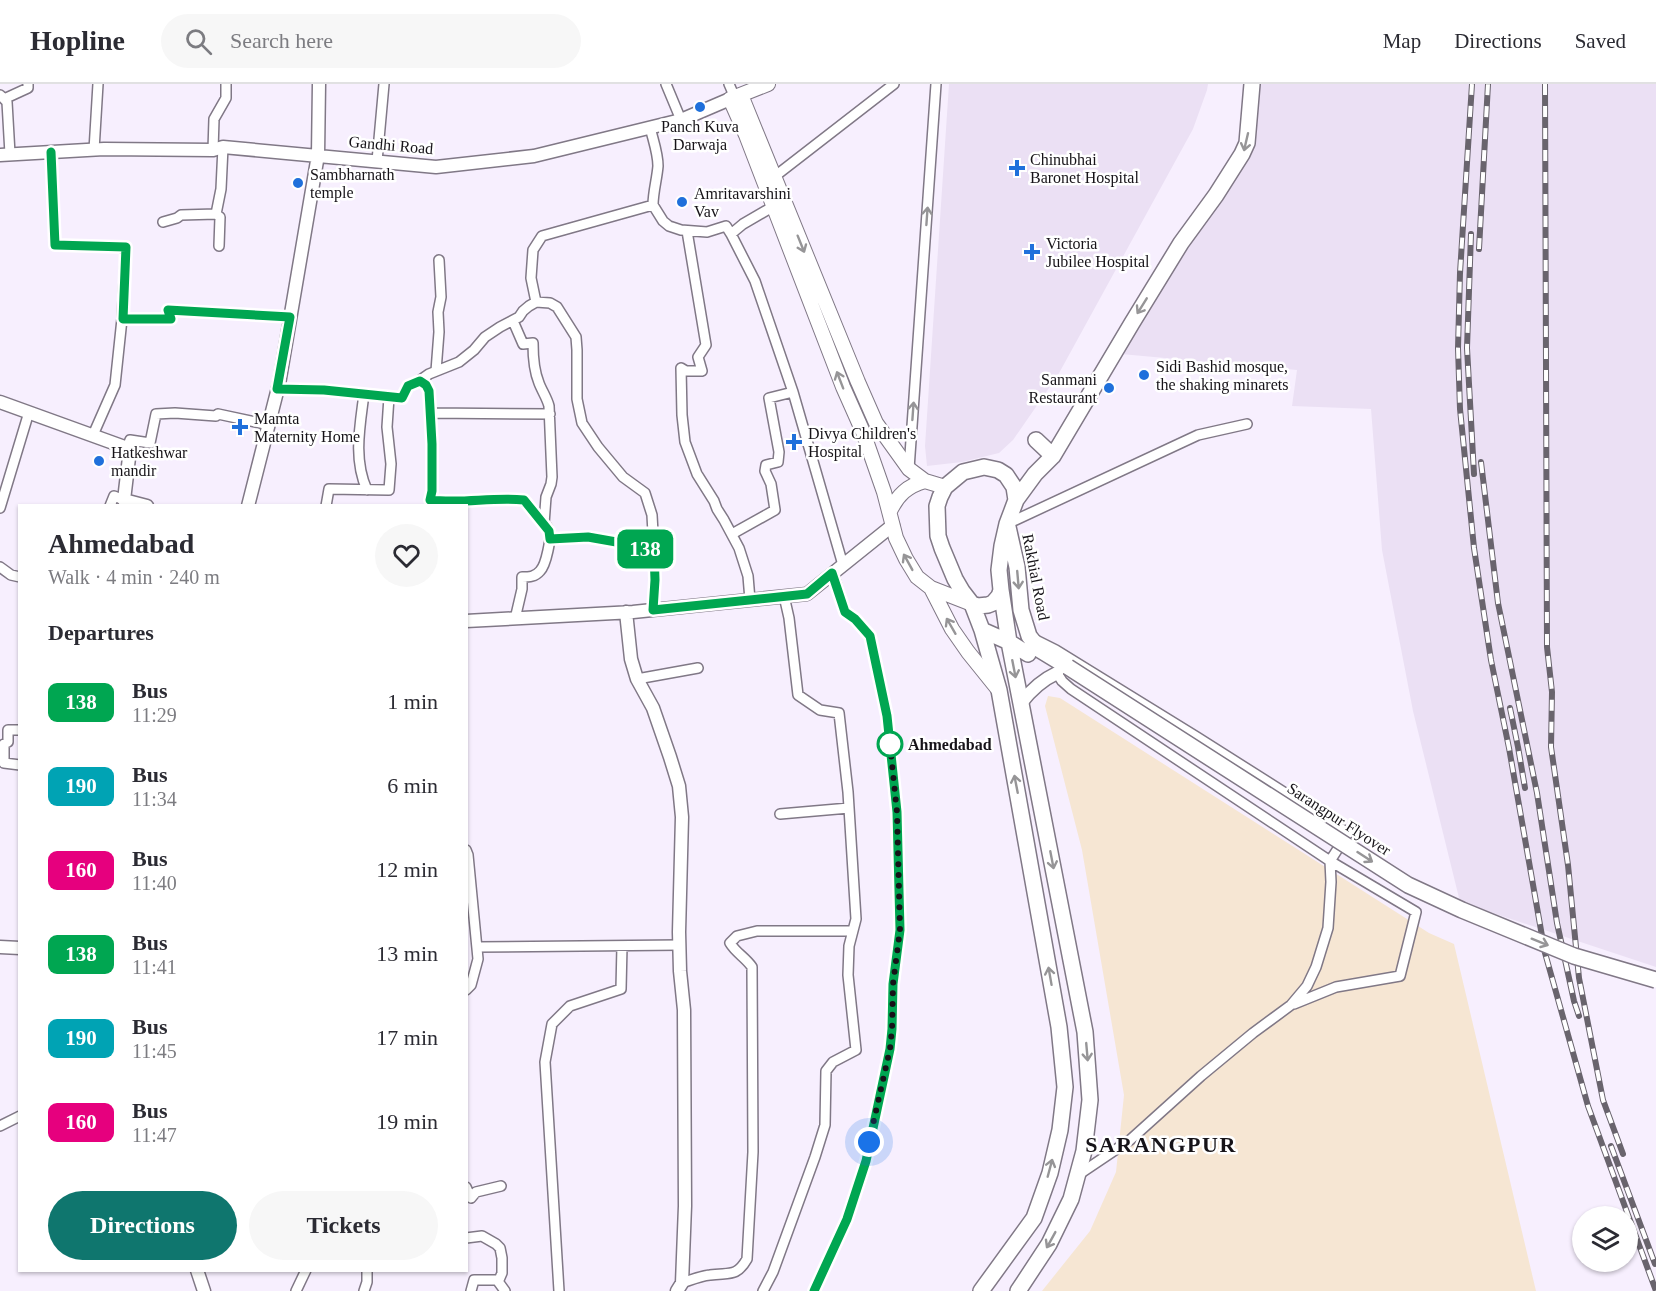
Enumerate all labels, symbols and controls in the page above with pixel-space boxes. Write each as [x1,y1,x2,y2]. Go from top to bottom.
search box [161,14,581,68]
text: Hopline [30,25,125,56]
icon: search [182,25,215,58]
text: Search here [230,28,333,53]
text: Map [1383,29,1421,53]
text: Directions [1454,29,1542,53]
text: Saved [1575,29,1626,53]
marker: Panch Kuva Darwaja [693,100,707,114]
place label: Panch Kuva Darwaja [661,118,739,154]
one-way arrow [1239,132,1251,151]
street label: Gandhi Road [348,133,434,157]
place label: Chinubhai Baronet Hospital [1030,151,1139,187]
marker: Chinubhai Baronet Hospital [1008,159,1026,177]
place label: Sambharnath temple [310,166,394,202]
marker: Sambharnath temple [291,176,305,190]
place label: Amritavarshini Vav [694,185,791,220]
marker: Amritavarshini Vav [675,195,689,209]
one-way arrow [922,207,933,227]
one-way arrow [796,234,807,253]
place label: Victoria Jubilee Hospital [1046,235,1150,271]
marker: Victoria Jubilee Hospital [1023,243,1041,261]
one-way arrow [1136,297,1148,314]
place label: Sidi Bashid mosque, the shaking minarets [1156,358,1288,394]
marker: Sidi Bashid mosque, the shaking minarets [1137,368,1151,382]
one-way arrow [834,371,845,390]
place label: Sanmani Restaurant [1029,371,1098,406]
marker: Sanmani Restaurant [1102,381,1116,395]
one-way arrow [908,401,919,421]
place label: Mamta Maternity Home [254,410,360,446]
marker: Mamta Maternity Home [231,418,249,436]
place label: Divya Children's Hospital [808,425,916,461]
marker: Divya Children's Hospital [785,433,803,451]
place label: Hatkeshwar mandir [111,444,188,479]
marker: Hatkeshwar mandir [92,454,106,468]
button: heart [375,524,438,587]
text: Ahmedabad [48,528,194,559]
line badge: 138 [610,530,680,568]
street label: Rakhial Road [1019,532,1053,622]
text: 138 [629,537,661,561]
one-way arrow [902,554,914,571]
text: Walk · 4 min · 240 m [48,566,220,588]
one-way arrow [1013,570,1024,590]
one-way arrow [945,618,957,635]
text: Departures [48,620,154,645]
one-way arrow [1009,658,1020,678]
text: Bus [132,678,167,703]
text: 1 min [387,689,438,714]
text: 138 [65,690,97,714]
text: 11:29 [132,704,177,726]
marker: Ahmedabad [877,731,903,757]
place label: Ahmedabad [908,736,992,753]
text: Bus [132,762,167,787]
text: 6 min [387,773,438,798]
text: 190 [65,774,97,798]
one-way arrow [1010,775,1021,794]
street label: Sarangpur Flyover [1284,779,1394,860]
text: 11:34 [132,788,177,810]
text: Bus [132,846,167,871]
one-way arrow [1047,850,1058,869]
one-way arrow [1356,851,1373,863]
text: 12 min [376,857,438,882]
text: 160 [65,858,97,882]
text: 11:40 [132,872,177,894]
text: Bus [132,930,167,955]
one-way arrow [1530,937,1549,948]
text: 13 min [376,941,438,966]
text: 138 [65,942,97,966]
text: 11:41 [132,956,177,978]
one-way arrow [1045,966,1056,986]
text: Bus [132,1014,167,1039]
text: 17 min [376,1025,438,1050]
text: 190 [65,1026,97,1050]
text: 11:45 [132,1040,177,1062]
one-way arrow [1081,1041,1092,1061]
text: Bus [132,1098,167,1123]
text: 19 min [376,1109,438,1134]
text: 160 [65,1110,97,1134]
text: 11:47 [132,1124,177,1146]
your location [854,1127,884,1157]
district label: SARANGPUR [1085,1132,1237,1157]
one-way arrow [1045,1159,1057,1178]
button: Directions [48,1191,237,1260]
button: Tickets [249,1191,438,1260]
map controls [1572,1206,1638,1272]
button: layers [1572,1206,1638,1272]
one-way arrow [1045,1230,1056,1248]

